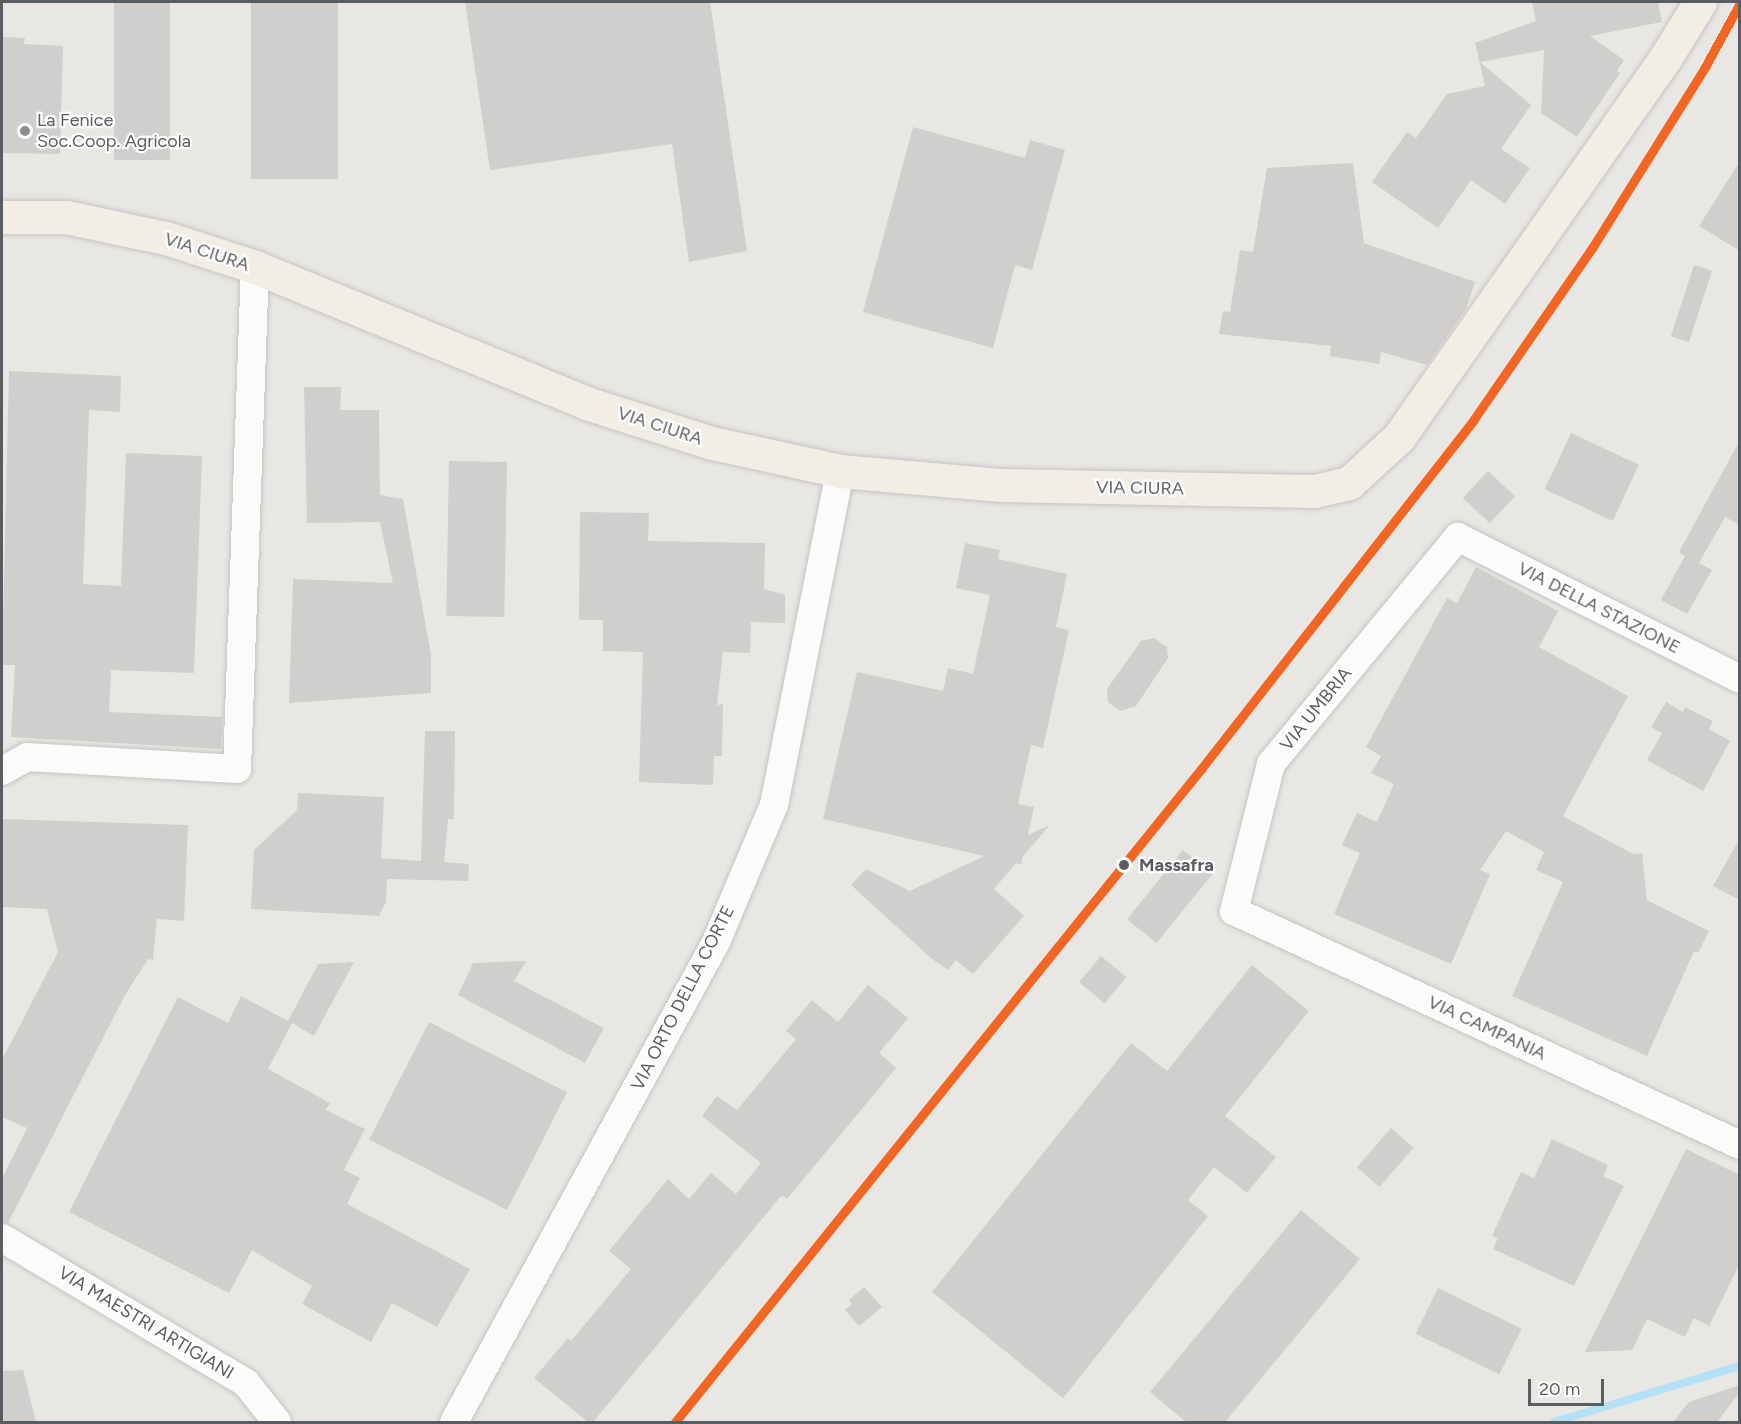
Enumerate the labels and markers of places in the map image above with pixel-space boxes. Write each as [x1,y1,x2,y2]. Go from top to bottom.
place label: La Fenice Soc.Coop. Agricola [37,110,191,152]
marker: La Fenice Soc.Coop. Agricola [18,124,32,138]
place label: Massafra [1139,854,1214,876]
marker: Massafra [1114,855,1134,875]

